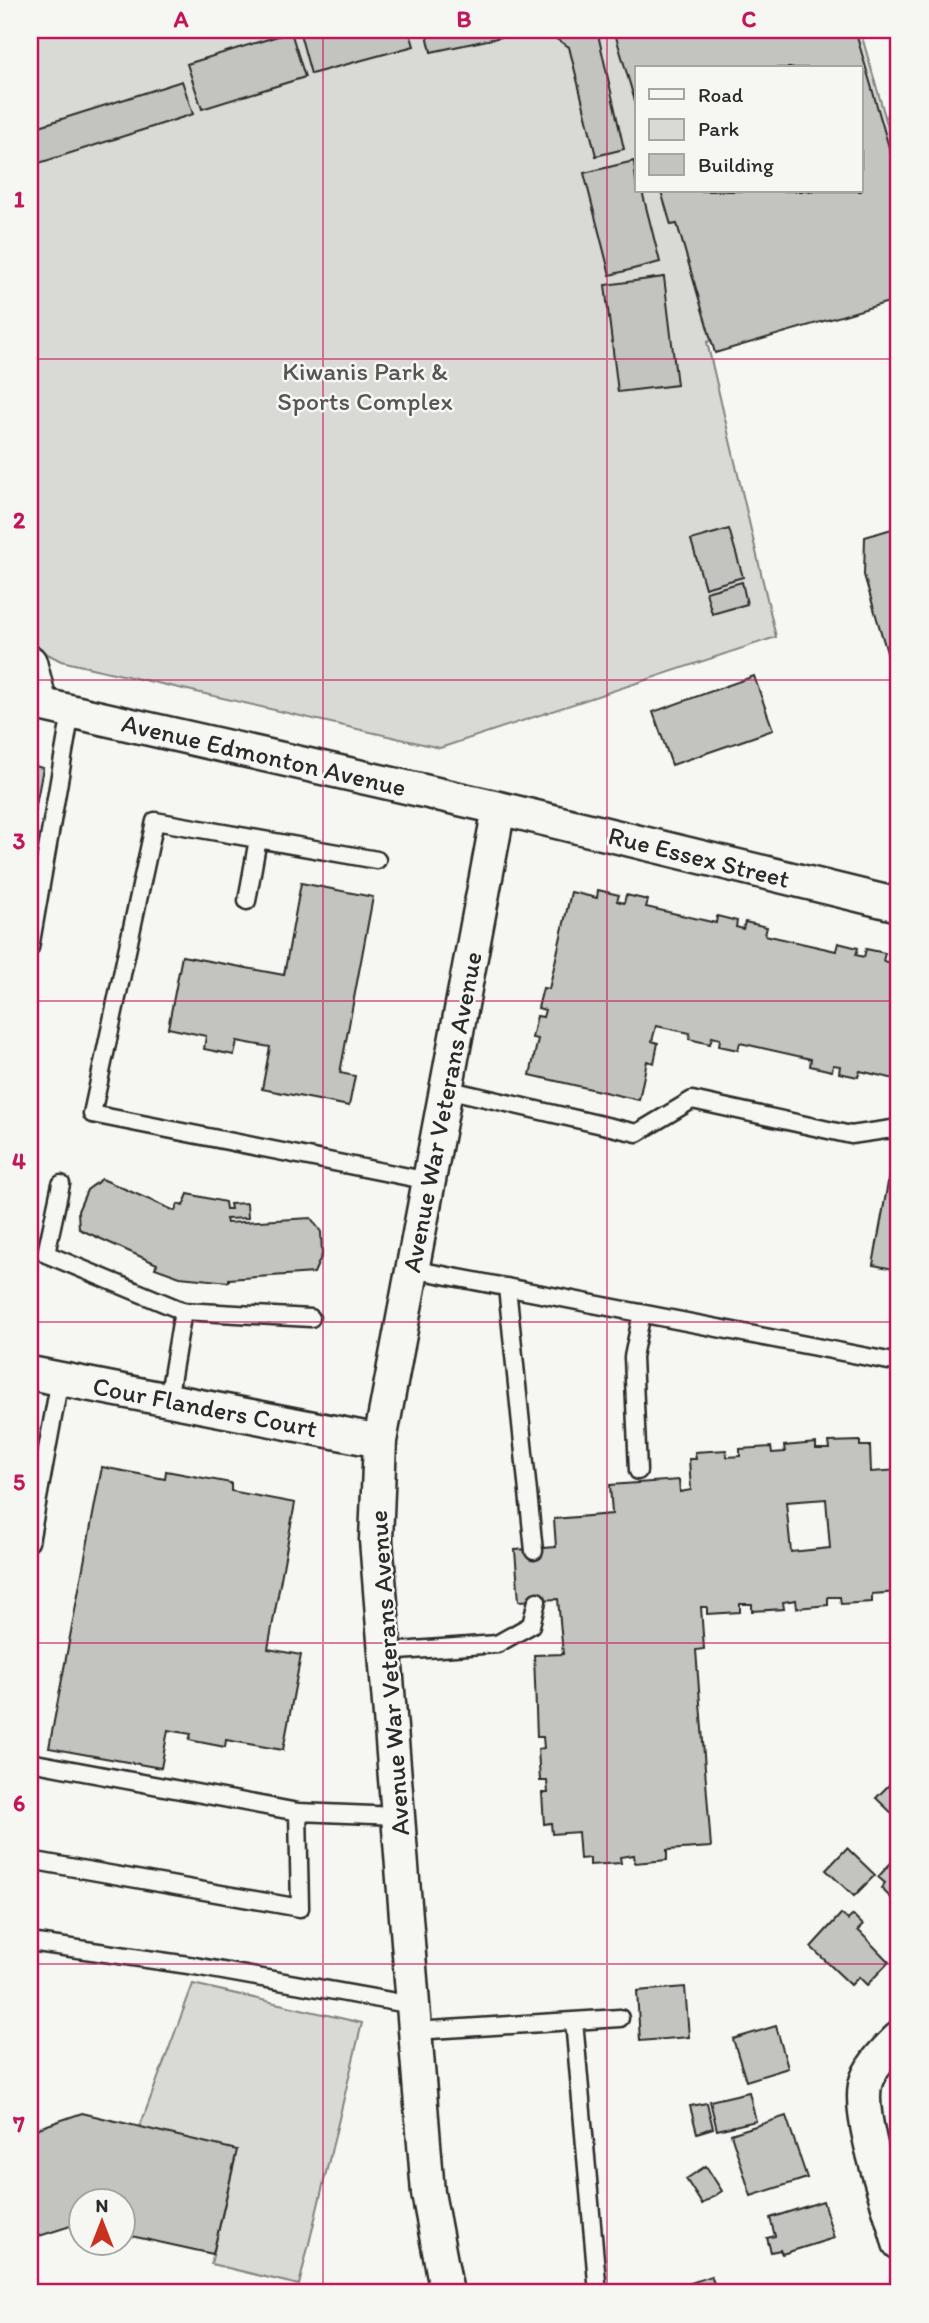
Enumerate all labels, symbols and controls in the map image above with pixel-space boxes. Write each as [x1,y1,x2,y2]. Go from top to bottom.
text: A [173,5,189,33]
text: B [457,5,472,33]
text: C [742,5,757,33]
legend [635,66,862,192]
text: Road [698,82,744,107]
text: Park [698,116,740,141]
text: Building [698,152,774,177]
text: 1 [14,185,25,213]
park label: Kiwanis Park & Sports Complex [277,355,453,417]
text: 2 [13,506,26,534]
street label: Avenue Edmonton Avenue [119,707,409,803]
street label: Rue Essex Street [605,819,793,895]
text: 3 [13,827,26,855]
street label: Avenue War Veterans Avenue [395,949,489,1275]
text: 4 [12,1147,26,1175]
street label: Cour Flanders Court [90,1370,320,1444]
text: 5 [13,1468,25,1496]
street label: Avenue War Veterans Avenue [362,1509,416,1837]
text: 6 [13,1789,25,1817]
text: 7 [12,2110,25,2138]
north arrow [66,2186,136,2256]
text: N [96,2194,108,2217]

